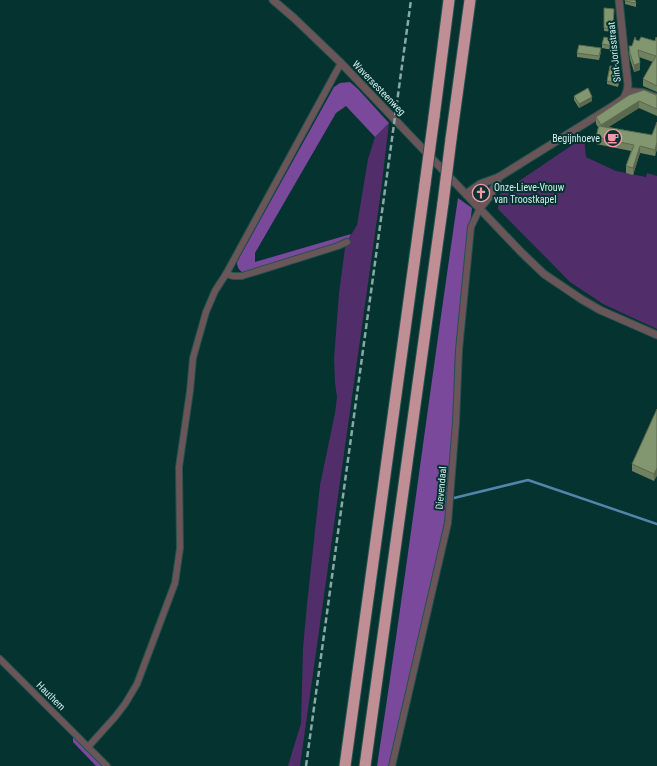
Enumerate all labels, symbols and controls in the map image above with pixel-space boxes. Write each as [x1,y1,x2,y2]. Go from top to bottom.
street label: Sint-Jorisstraat [605,21,623,83]
street label: Waversesteenweg [350,59,408,117]
cafe icon: Begijnhoeve [603,128,623,148]
place label: Begijnhoeve [552,133,600,144]
place label: Onze-Lieve-Vrouw van Troostkapel [494,182,565,205]
church icon: Onze-Lieve-Vrouw van Troostkapel [471,183,491,203]
street label: Dievendaal [434,466,448,510]
street label: Hauthem [34,679,68,713]

